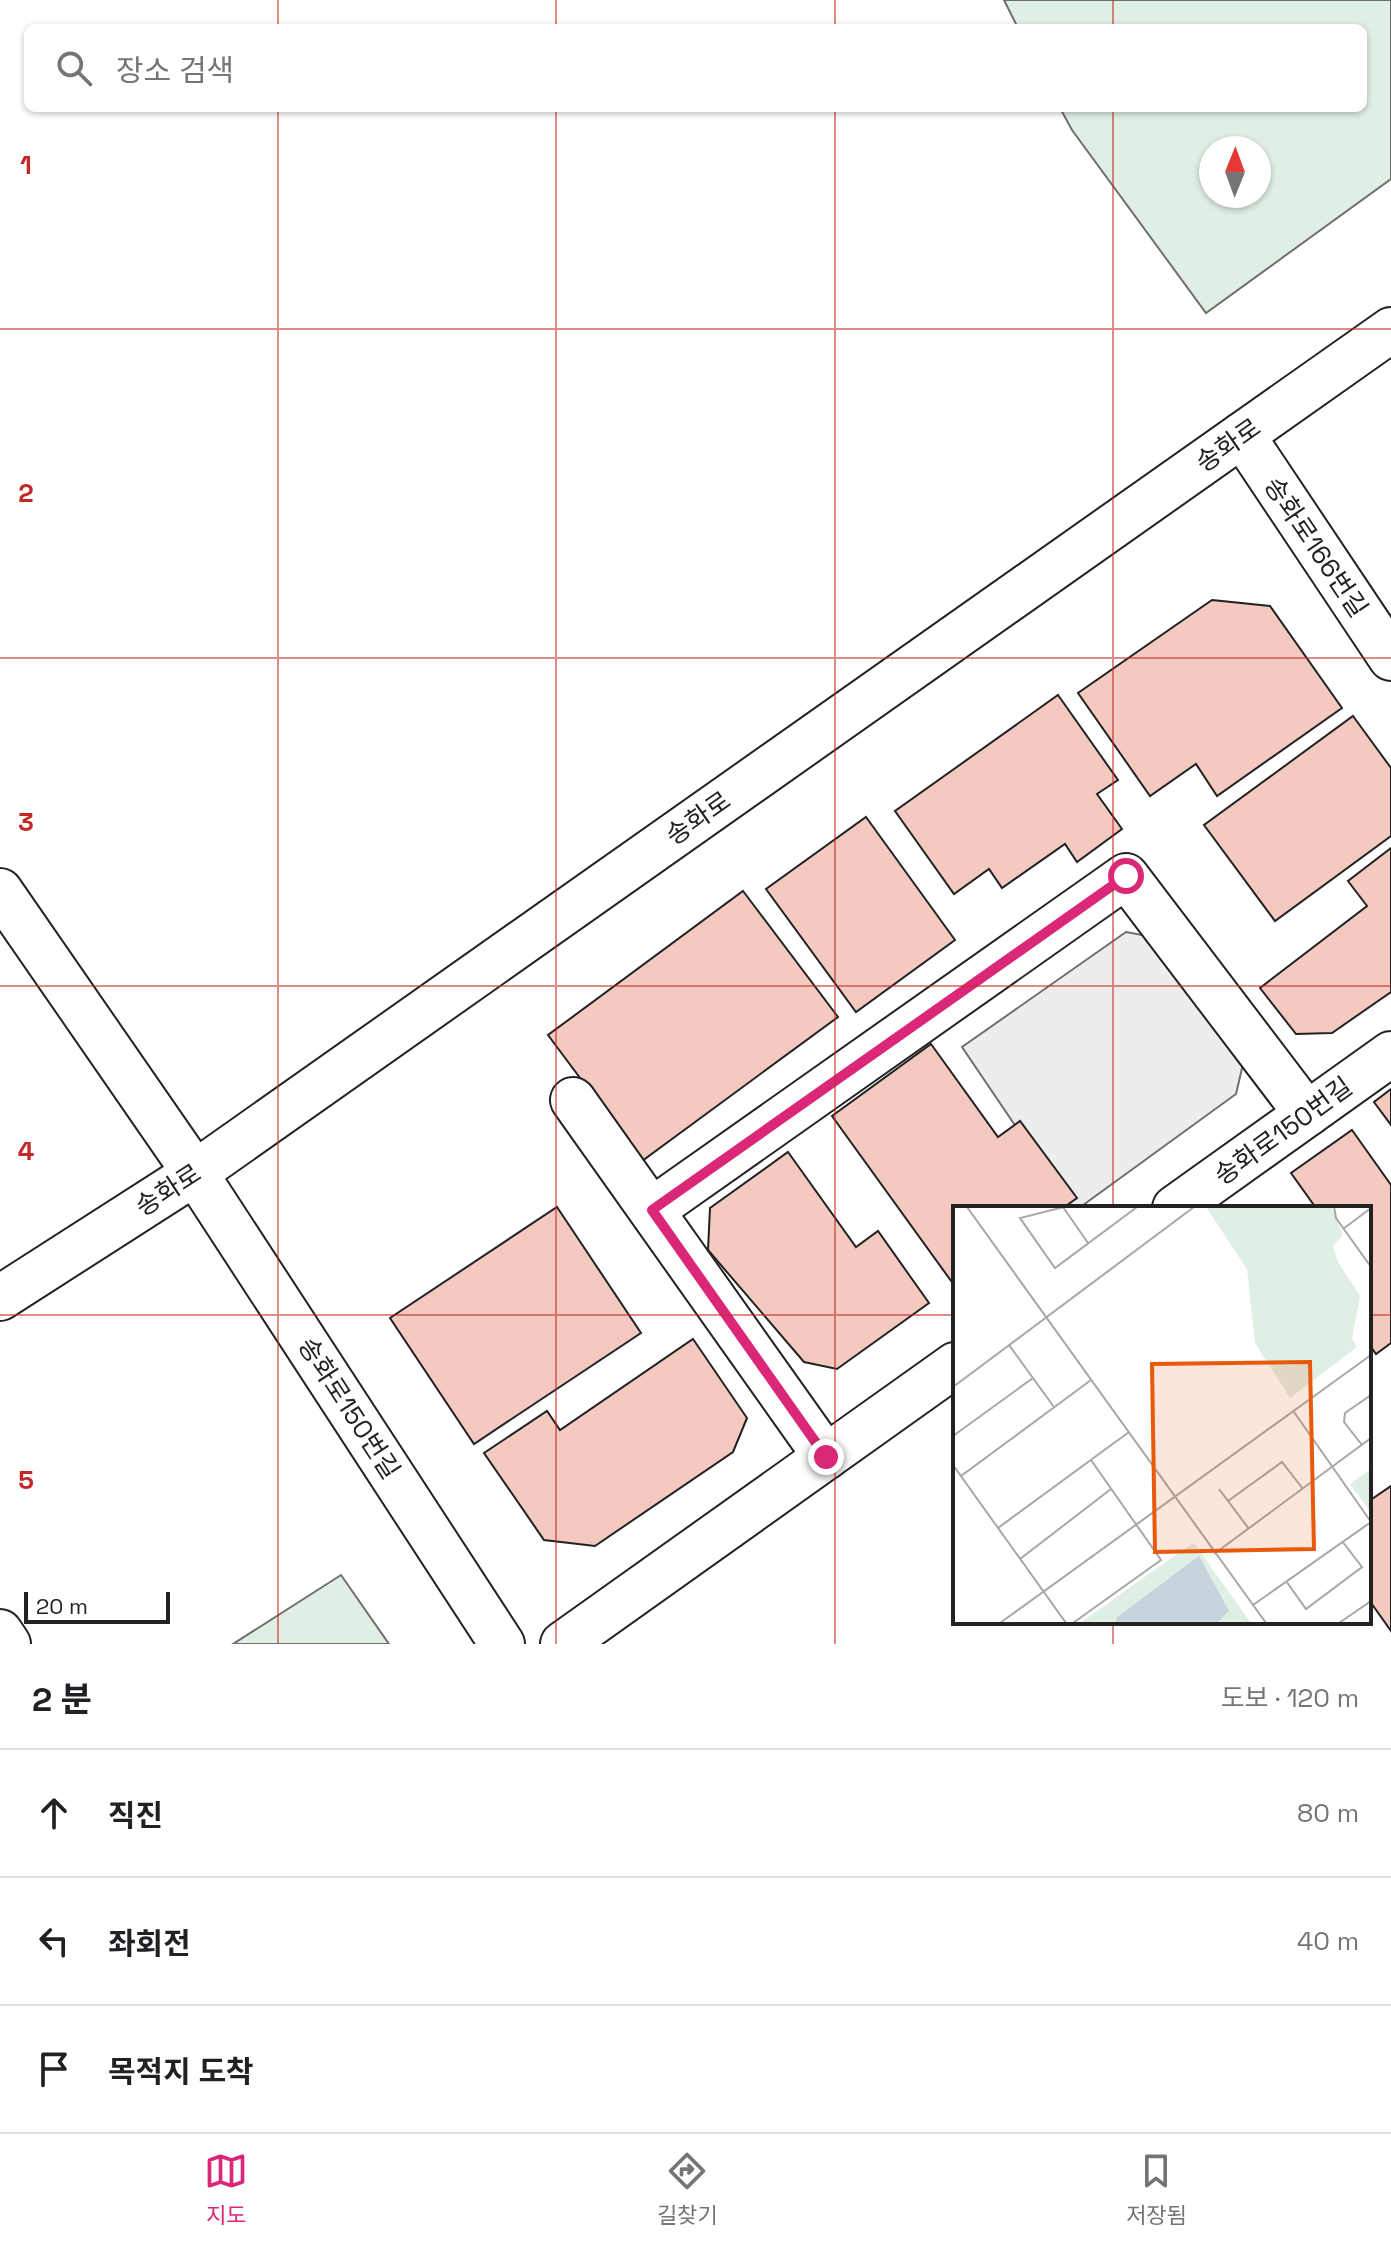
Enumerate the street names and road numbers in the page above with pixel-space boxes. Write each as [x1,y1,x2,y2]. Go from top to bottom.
street label: 송화로 [1189,410,1267,480]
street label: 송화로166번길 [1257,470,1375,624]
street label: 송화로 [659,783,737,853]
street label: 송화로150번길 [1207,1069,1359,1193]
street label: 송화로 [129,1156,207,1224]
street label: 송화로150번길 [290,1331,408,1485]

